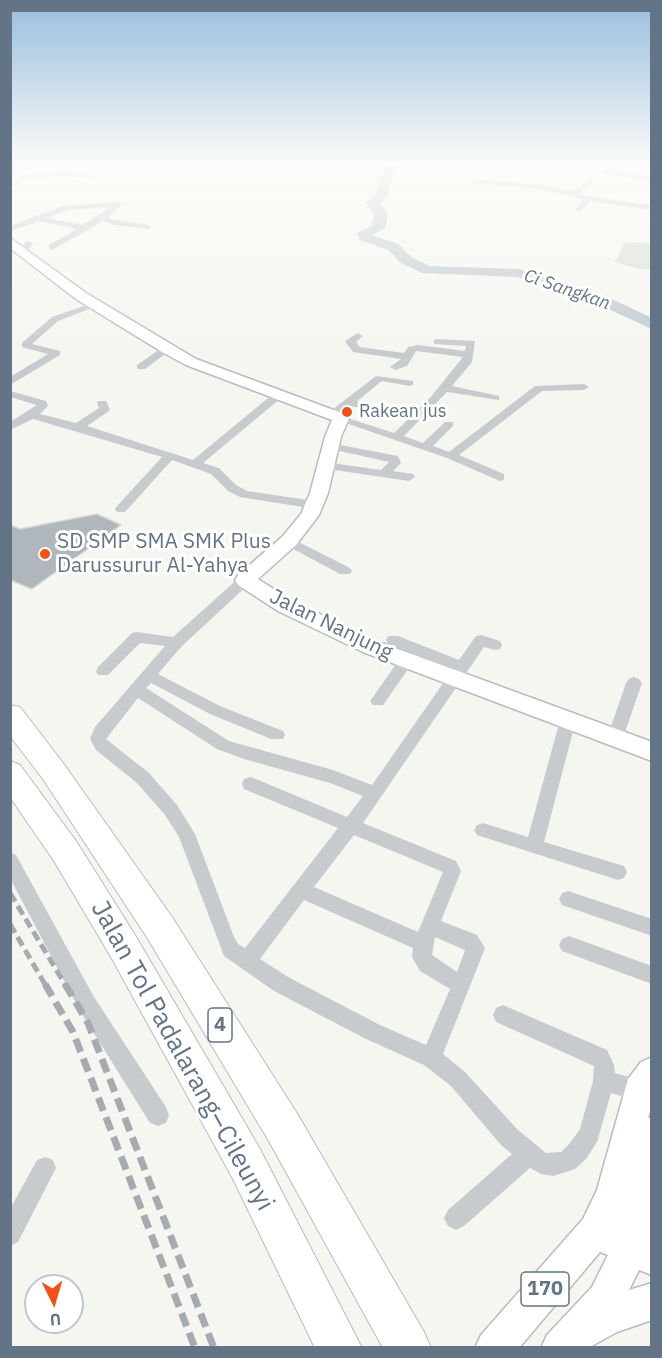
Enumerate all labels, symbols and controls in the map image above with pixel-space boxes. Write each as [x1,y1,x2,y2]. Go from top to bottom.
water label: Ci Sangkan [521,265,613,315]
place label: Rakean jus [359,401,447,423]
marker: Rakean jus [340,405,354,419]
place label: SD SMP SMA SMK Plus Darussurur Al-Yahya [57,529,271,579]
marker: SD SMP SMA SMK Plus Darussurur Al-Yahya [38,547,52,561]
street label: Jalan Nanjung [265,584,397,666]
street label: Jalan Tol Padalarang–Cileunyi [84,896,280,1216]
road number: 4 [208,1008,232,1042]
road number: 170 [521,1272,569,1306]
north arrow [24,1274,84,1334]
text: U [49,1309,62,1330]

